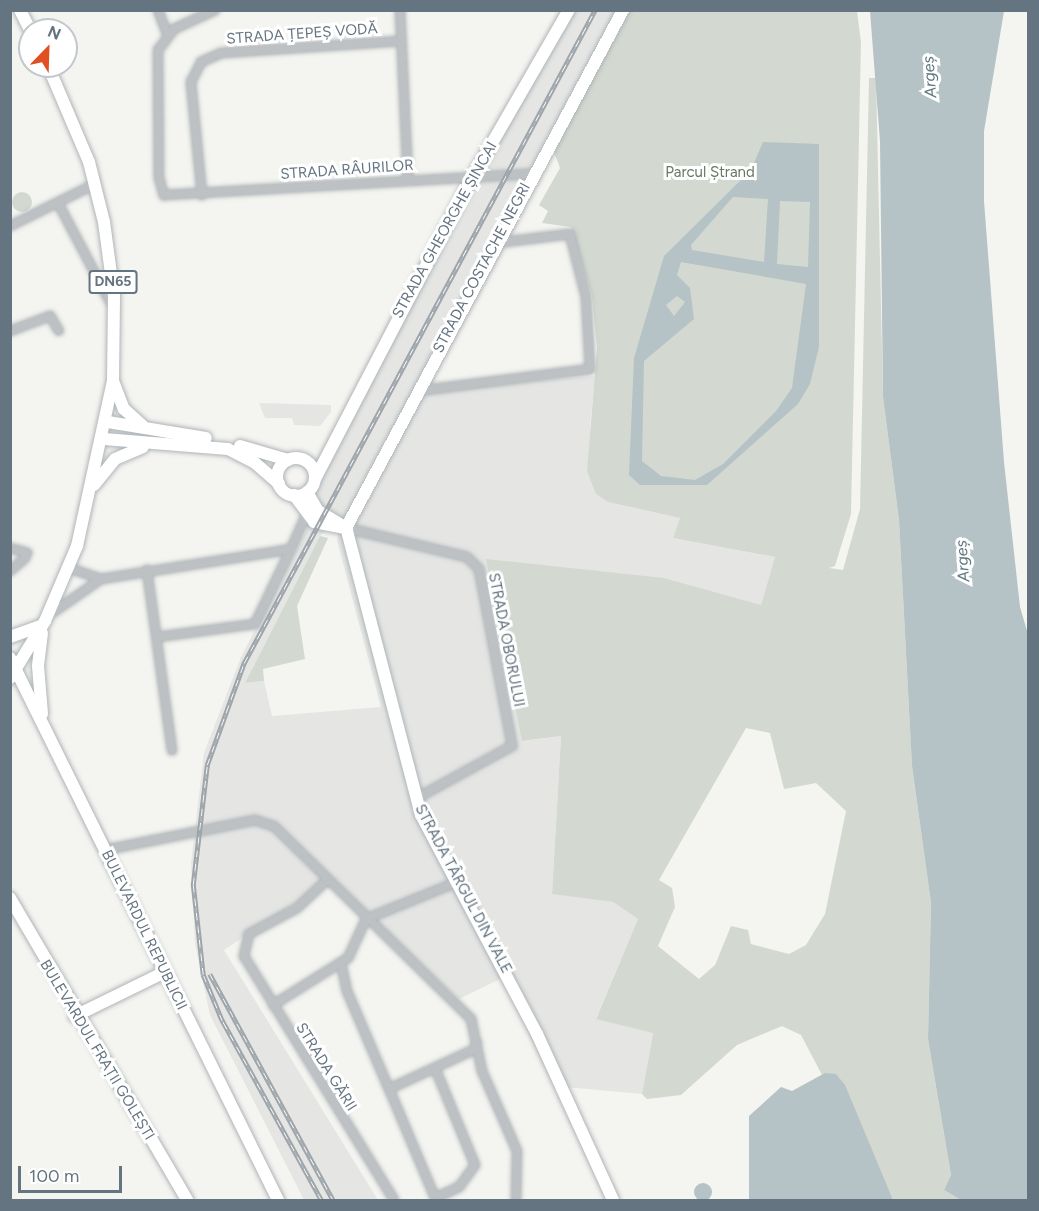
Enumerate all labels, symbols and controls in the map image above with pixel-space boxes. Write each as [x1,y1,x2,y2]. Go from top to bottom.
north arrow [18,18,78,78]
street label: STRADA ȚEPEȘ VODĂ [226,20,378,48]
text: N [45,22,64,44]
water label: Argeș [919,55,941,99]
street label: STRADA GHEORGHE ȘINCAI [389,139,501,321]
street label: STRADA RÂURILOR [280,156,414,184]
park label: Parcul Ștrand [665,164,755,182]
street label: STRADA COSTACHE NEGRI [429,180,535,356]
road number: DN65 [88,271,138,293]
water label: Argeș [952,539,974,583]
street label: STRADA OBORULUI [484,571,528,709]
street label: STRADA TÂRGUL DIN VALE [411,801,515,977]
street label: BULEVARDUL REPUBLICII [97,847,191,1013]
street label: BULEVARDUL FRAȚII GOLEȘTI [36,957,158,1143]
street label: STRADA GĂRII [292,1020,360,1114]
scale bar [21,1154,124,1192]
text: 100 m [29,1165,79,1187]

